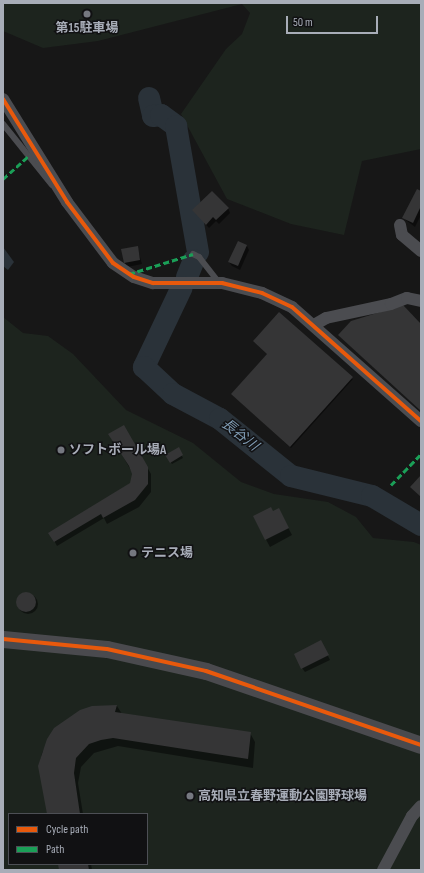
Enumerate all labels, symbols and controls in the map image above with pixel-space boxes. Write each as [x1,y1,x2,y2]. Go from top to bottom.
scale bar [288,8,380,34]
marker: 第15駐車場 [82,9,92,19]
text: 50 m [293,15,313,30]
place label: 第15駐車場 [56,20,118,36]
water label: 長谷川 [218,415,262,455]
place label: ソフトボール場A [69,442,166,458]
marker: ソフトボール場A [56,445,66,455]
place label: テニス場 [141,545,193,561]
marker: テニス場 [128,548,138,558]
place label: 高知県立春野運動公園野球場 [198,788,367,804]
marker: 高知県立春野運動公園野球場 [185,791,195,801]
legend [8,813,148,865]
text: Cycle path [46,822,88,837]
text: Path [46,842,64,857]

